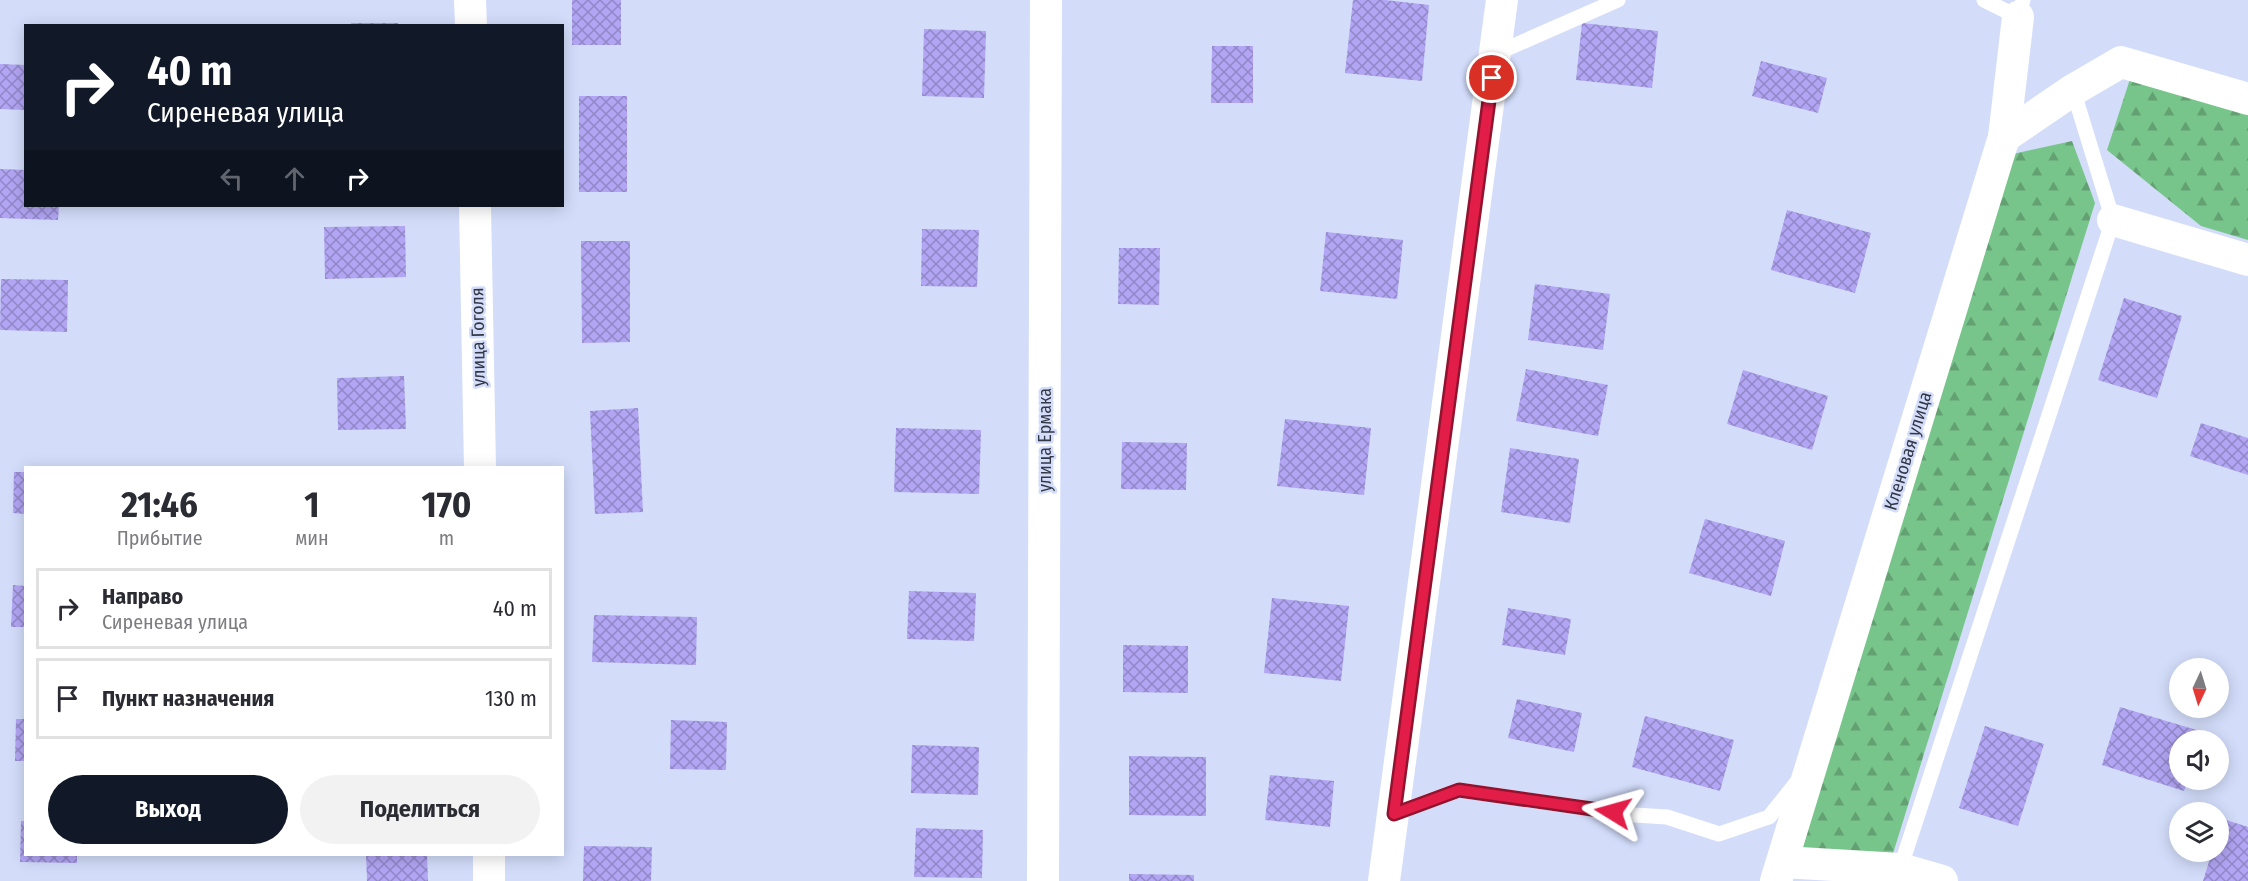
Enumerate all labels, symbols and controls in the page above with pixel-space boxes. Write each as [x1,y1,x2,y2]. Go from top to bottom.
text: 40 m [147,46,232,96]
icon: right [48,48,126,126]
pin [1466,52,1517,103]
icon: arrive [1475,61,1508,94]
text: Сиреневая улица [147,97,344,129]
icon: left [215,162,248,195]
icon: ahead [278,162,311,195]
icon: right [341,162,374,195]
street label: улица Гоголя [466,287,490,387]
street label: улица Ермака [1034,388,1056,492]
street label: Кленовая улица [1880,389,1937,513]
text: 21:46 [121,483,198,527]
text: 1 [304,483,320,527]
text: 170 [421,483,471,527]
text: Прибытие [117,526,203,550]
text: мин [295,526,329,550]
text: m [439,526,454,550]
text: Направо [102,583,183,610]
icon: right [51,592,84,625]
text: 40 m [493,595,537,622]
text: Сиреневая улица [102,610,248,634]
north arrow [2169,658,2229,718]
map controls [2169,658,2229,862]
icon: arrive [51,682,84,715]
text: Пункт назначения [102,685,274,712]
text: 130 m [485,685,537,712]
button: sound [2169,730,2229,790]
button: Выход [48,775,288,844]
button: Поделиться [300,775,540,844]
position arrow [1581,780,1645,844]
button: layers [2169,802,2229,862]

